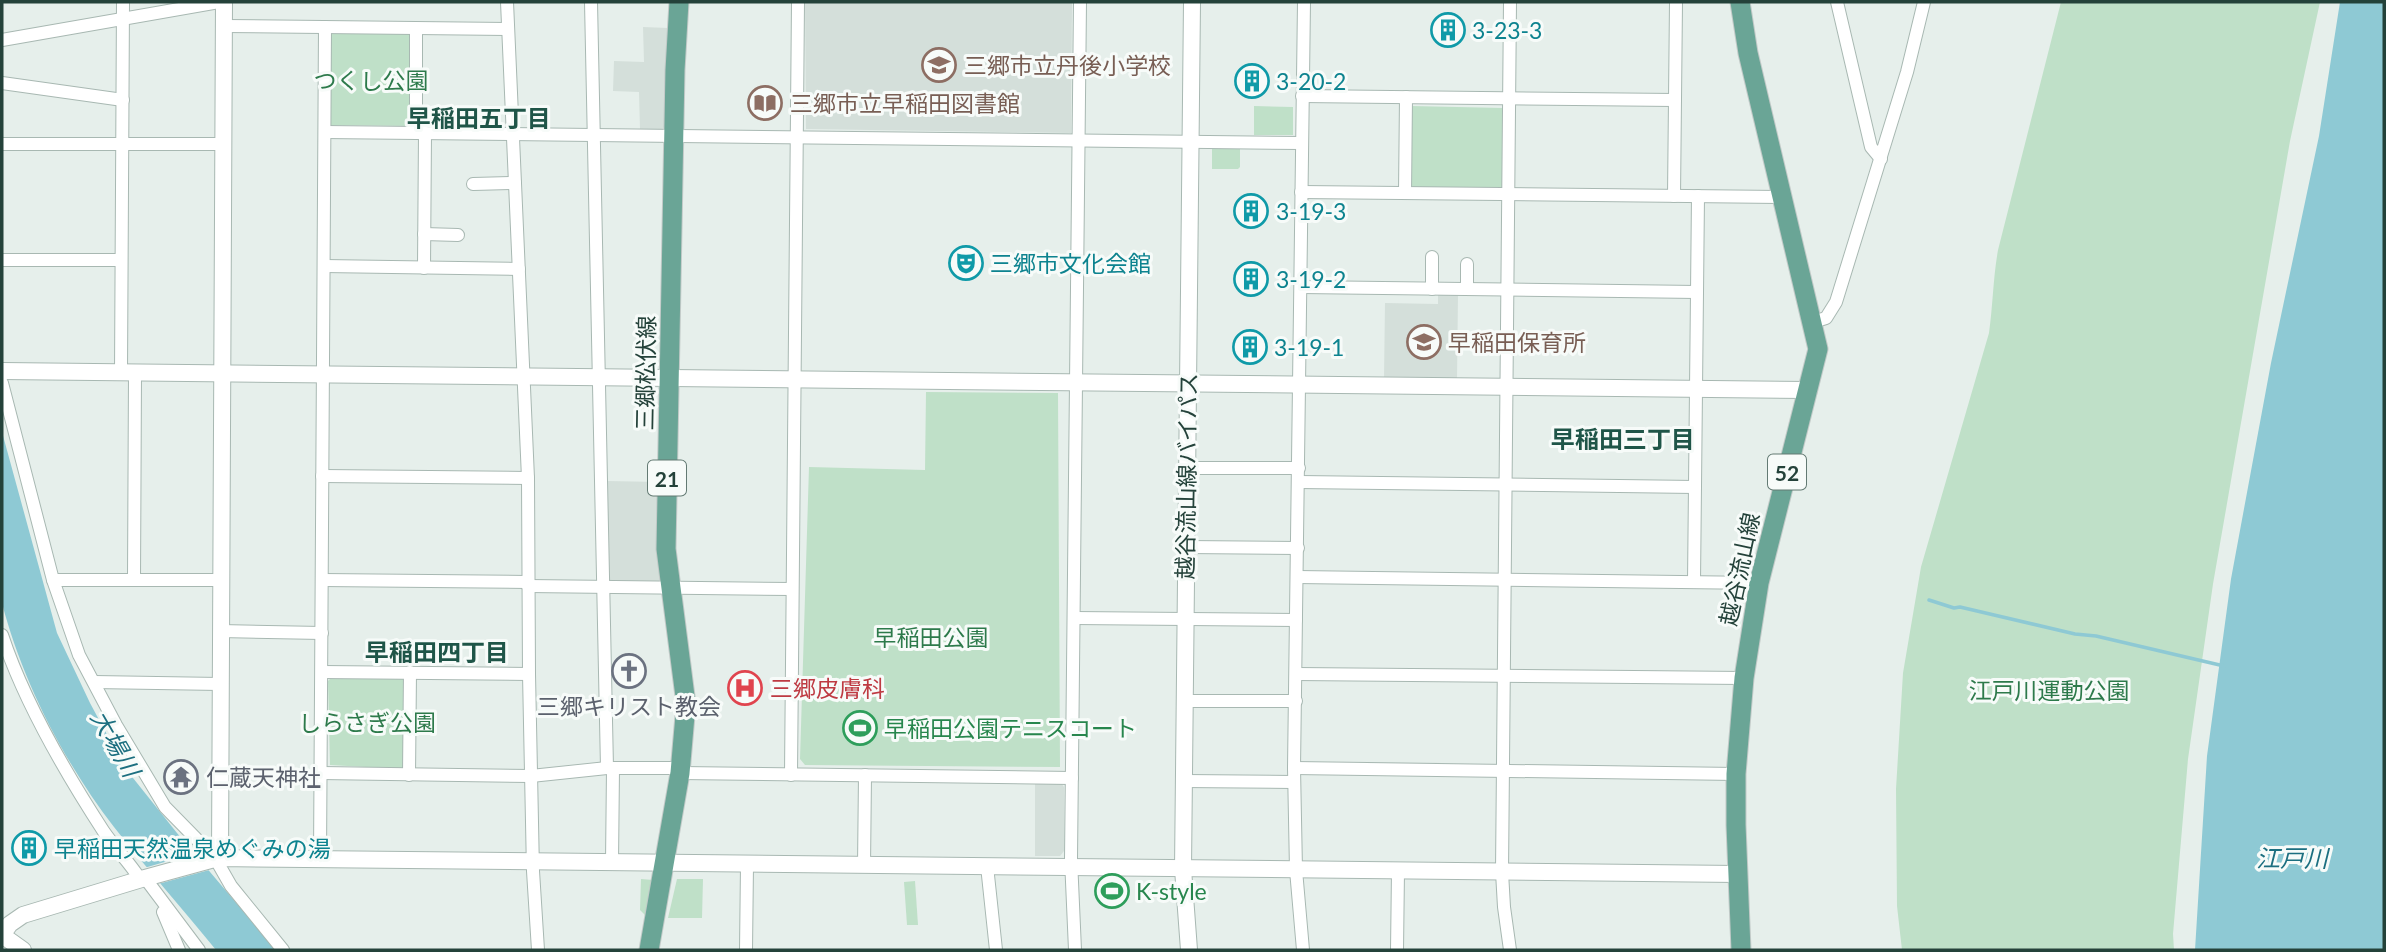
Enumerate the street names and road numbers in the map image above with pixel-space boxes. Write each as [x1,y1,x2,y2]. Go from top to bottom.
street label: 三郷松伏線 [630,315,660,431]
street label: 越谷流山線バイパス [1170,372,1202,580]
road number: 52 [1768,454,1806,490]
road number: 21 [648,461,686,496]
street label: 越谷流山線 [1713,510,1765,628]

